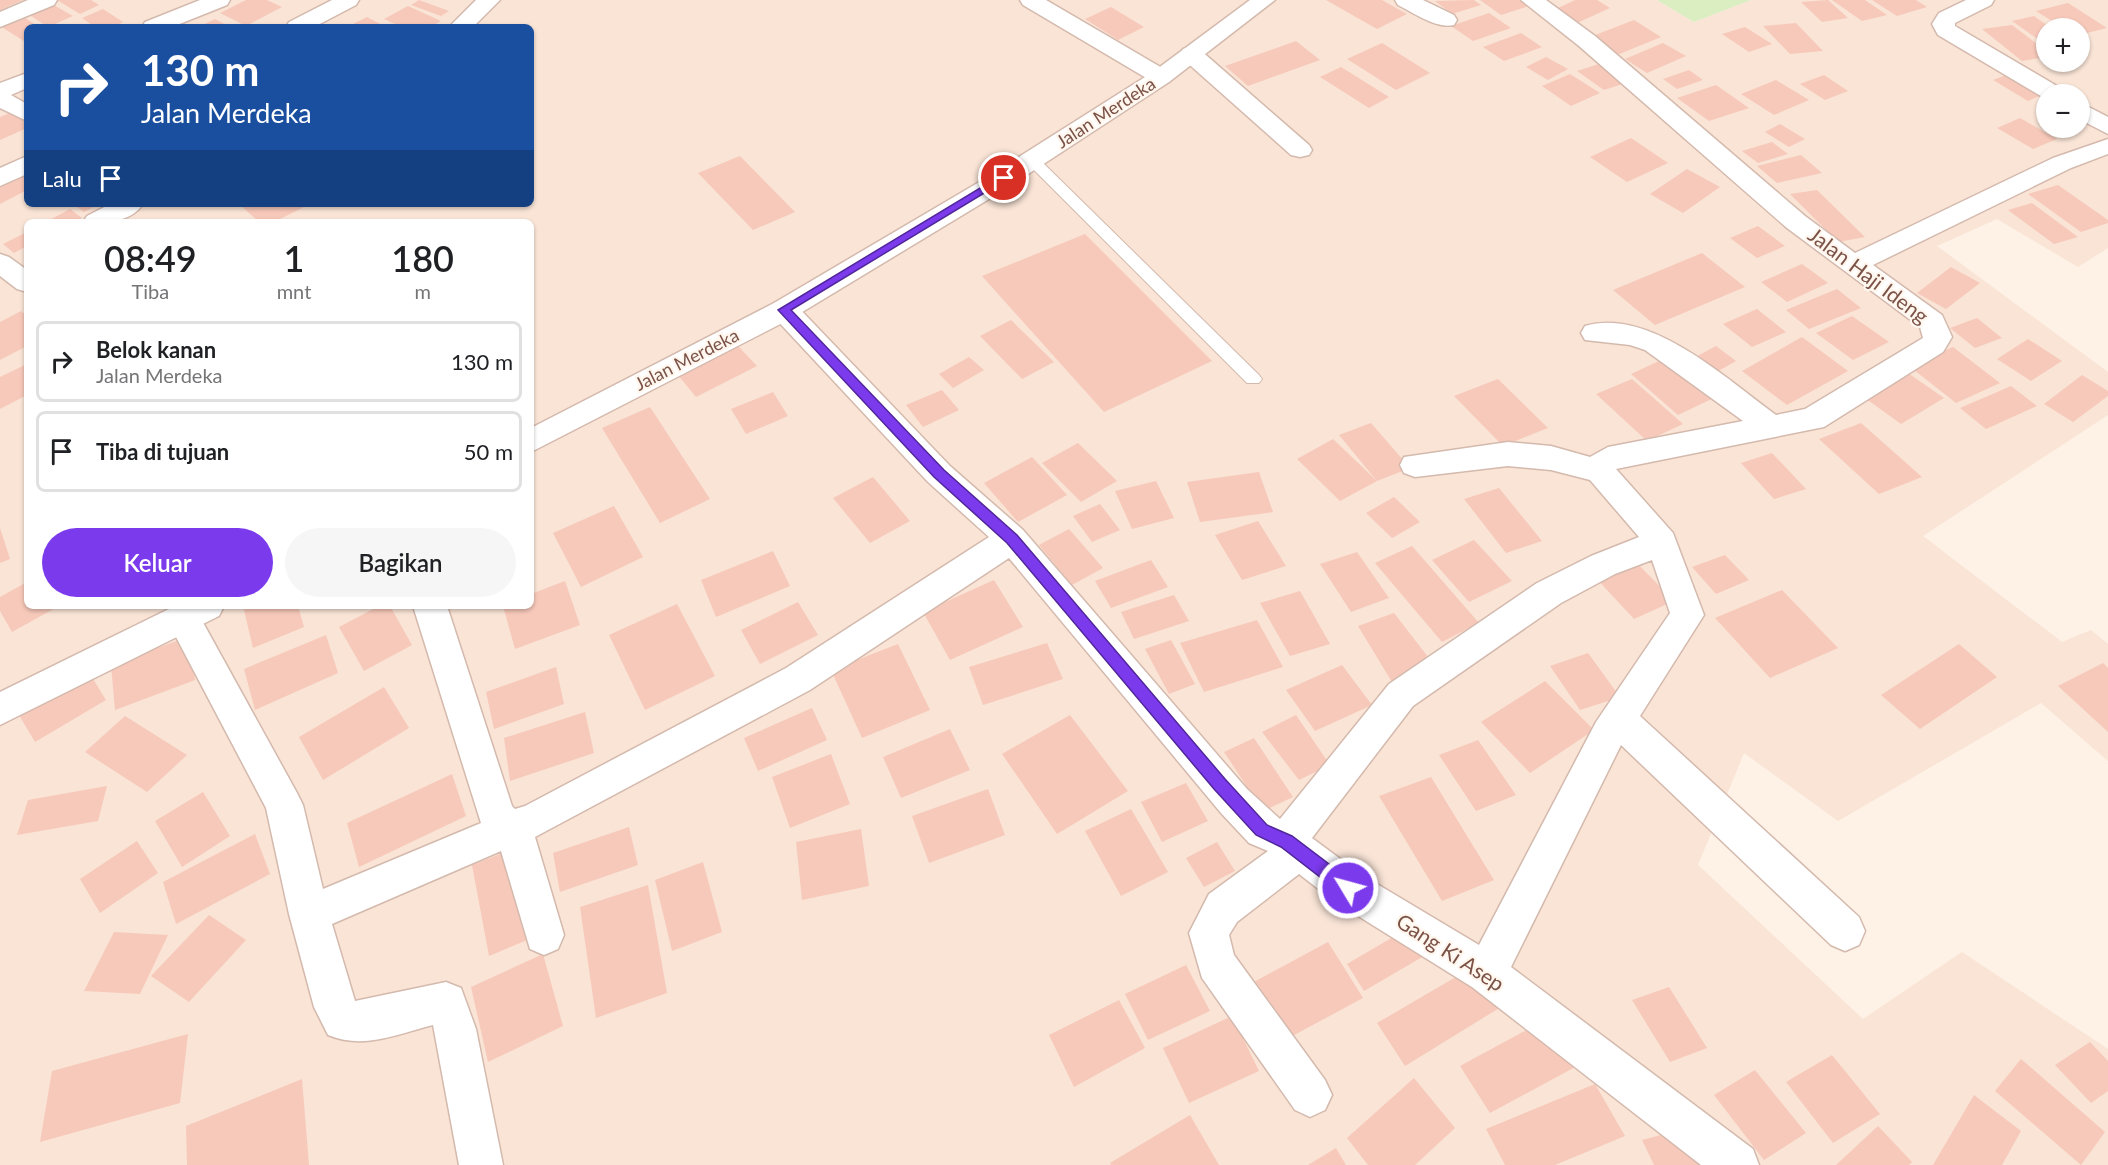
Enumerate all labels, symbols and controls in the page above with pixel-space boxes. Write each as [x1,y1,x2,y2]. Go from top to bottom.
map controls [2036,18,2090,138]
button: + [2036,18,2090,72]
text: 130 m [141,45,259,95]
icon: right [42,48,120,126]
street label: Jalan Merdeka [1052,72,1159,152]
button: − [2036,84,2090,138]
text: Jalan Merdeka [141,96,312,129]
pin [978,152,1029,203]
icon: arrive [987,161,1020,194]
icon: arrive [94,162,127,195]
text: Lalu [42,165,82,192]
street label: Jalan Haji Ideng [1804,221,1934,328]
text: 08:49 [104,236,197,280]
text: 1 [284,236,304,280]
text: 180 [391,236,454,280]
text: Tiba [131,279,169,303]
text: mnt [277,279,311,303]
text: m [414,279,431,303]
street label: Jalan Merdeka [631,323,742,395]
text: Belok kanan [96,336,216,363]
icon: right [45,345,78,378]
text: 130 m [451,348,513,375]
text: Jalan Merdeka [96,363,223,387]
icon: arrive [45,435,78,468]
text: Tiba di tujuan [96,438,229,465]
text: 50 m [464,438,513,465]
button: Keluar [42,528,273,597]
button: Bagikan [285,528,516,597]
position arrow [1316,856,1380,920]
street label: Gang Ki Asep [1392,908,1509,996]

